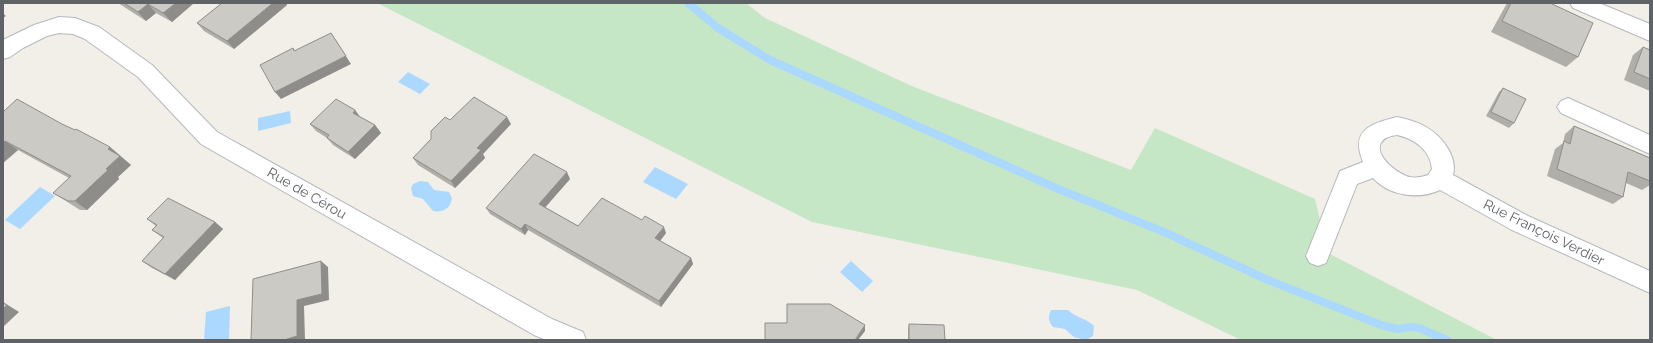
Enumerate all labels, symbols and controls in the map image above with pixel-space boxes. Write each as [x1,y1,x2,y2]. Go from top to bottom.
street label: Rue de Cérou [265,164,349,222]
street label: Rue François Verdier [1481,196,1607,268]

